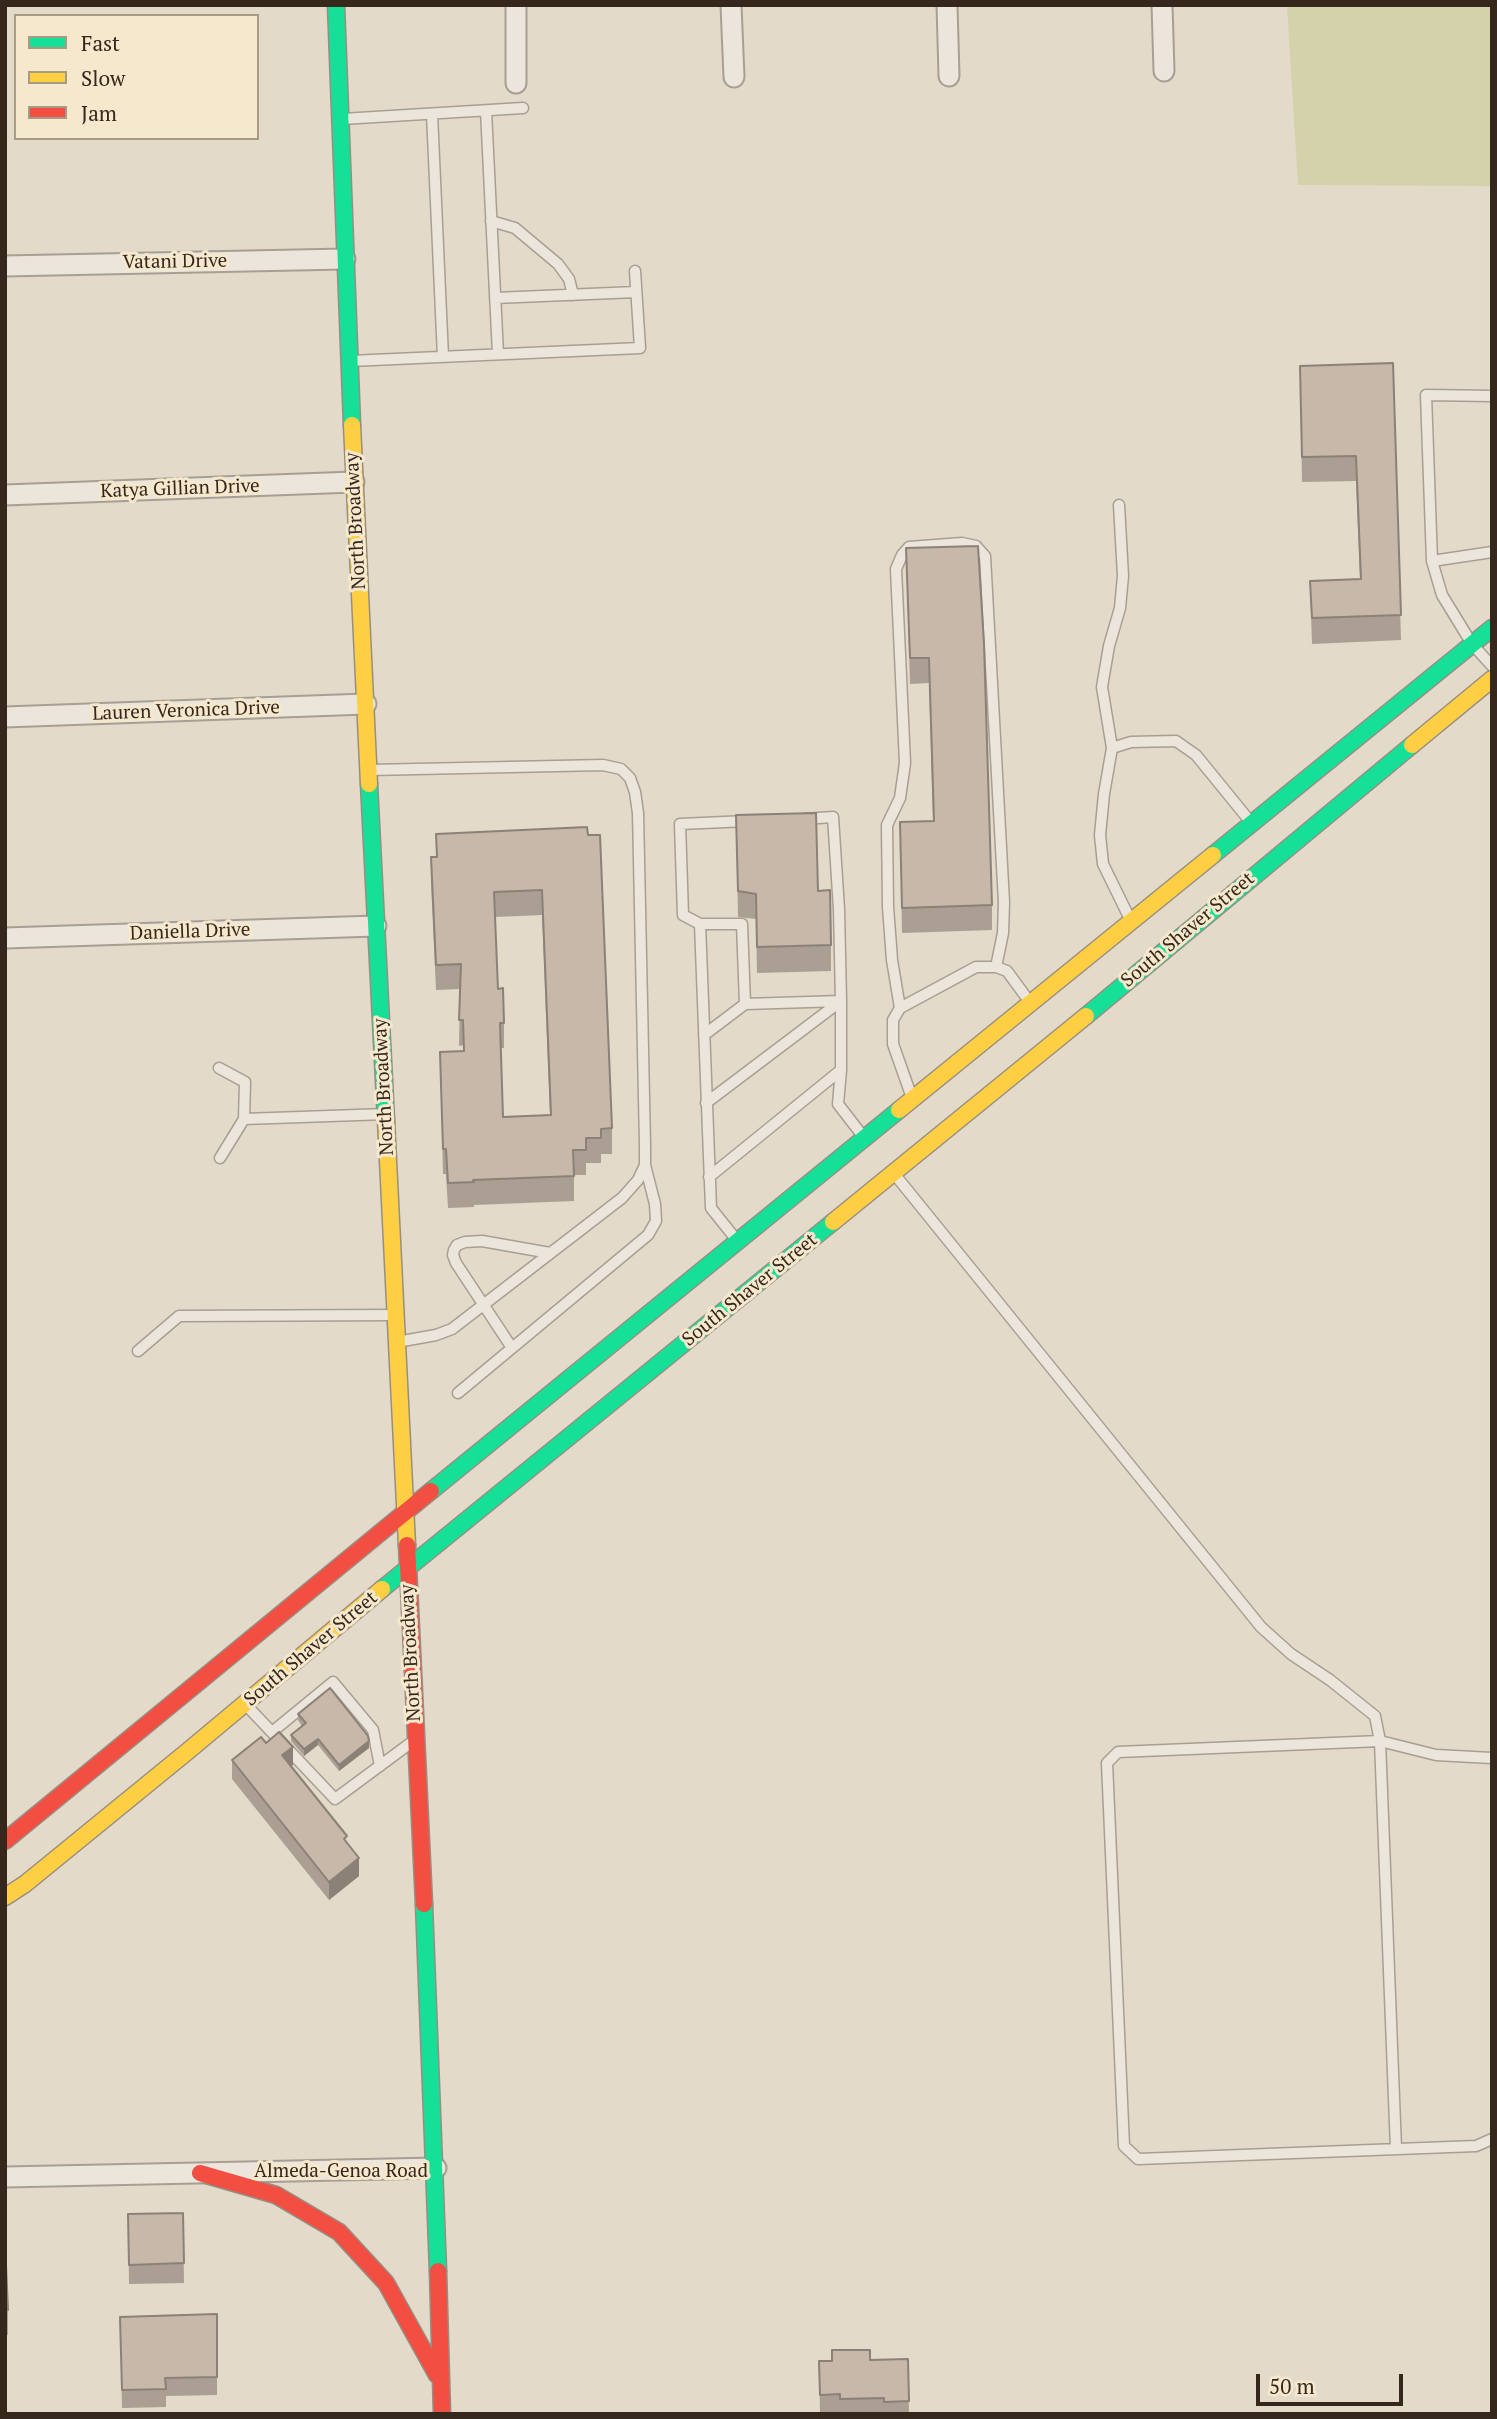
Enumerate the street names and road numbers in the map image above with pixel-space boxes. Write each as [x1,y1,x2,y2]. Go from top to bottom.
street label: Vatani Drive [122,250,228,274]
street label: North Broadway [341,452,371,590]
street label: Katya Gillian Drive [100,475,260,503]
street label: Lauren Veronica Drive [92,696,280,726]
street label: South Shaver Street [1117,868,1259,992]
street label: Daniella Drive [129,919,251,945]
street label: North Broadway [369,1018,399,1156]
street label: South Shaver Street [678,1229,822,1351]
street label: North Broadway [396,1584,426,1722]
street label: South Shaver Street [240,1587,382,1711]
street label: Almeda-Genoa Road [254,2161,428,2183]

